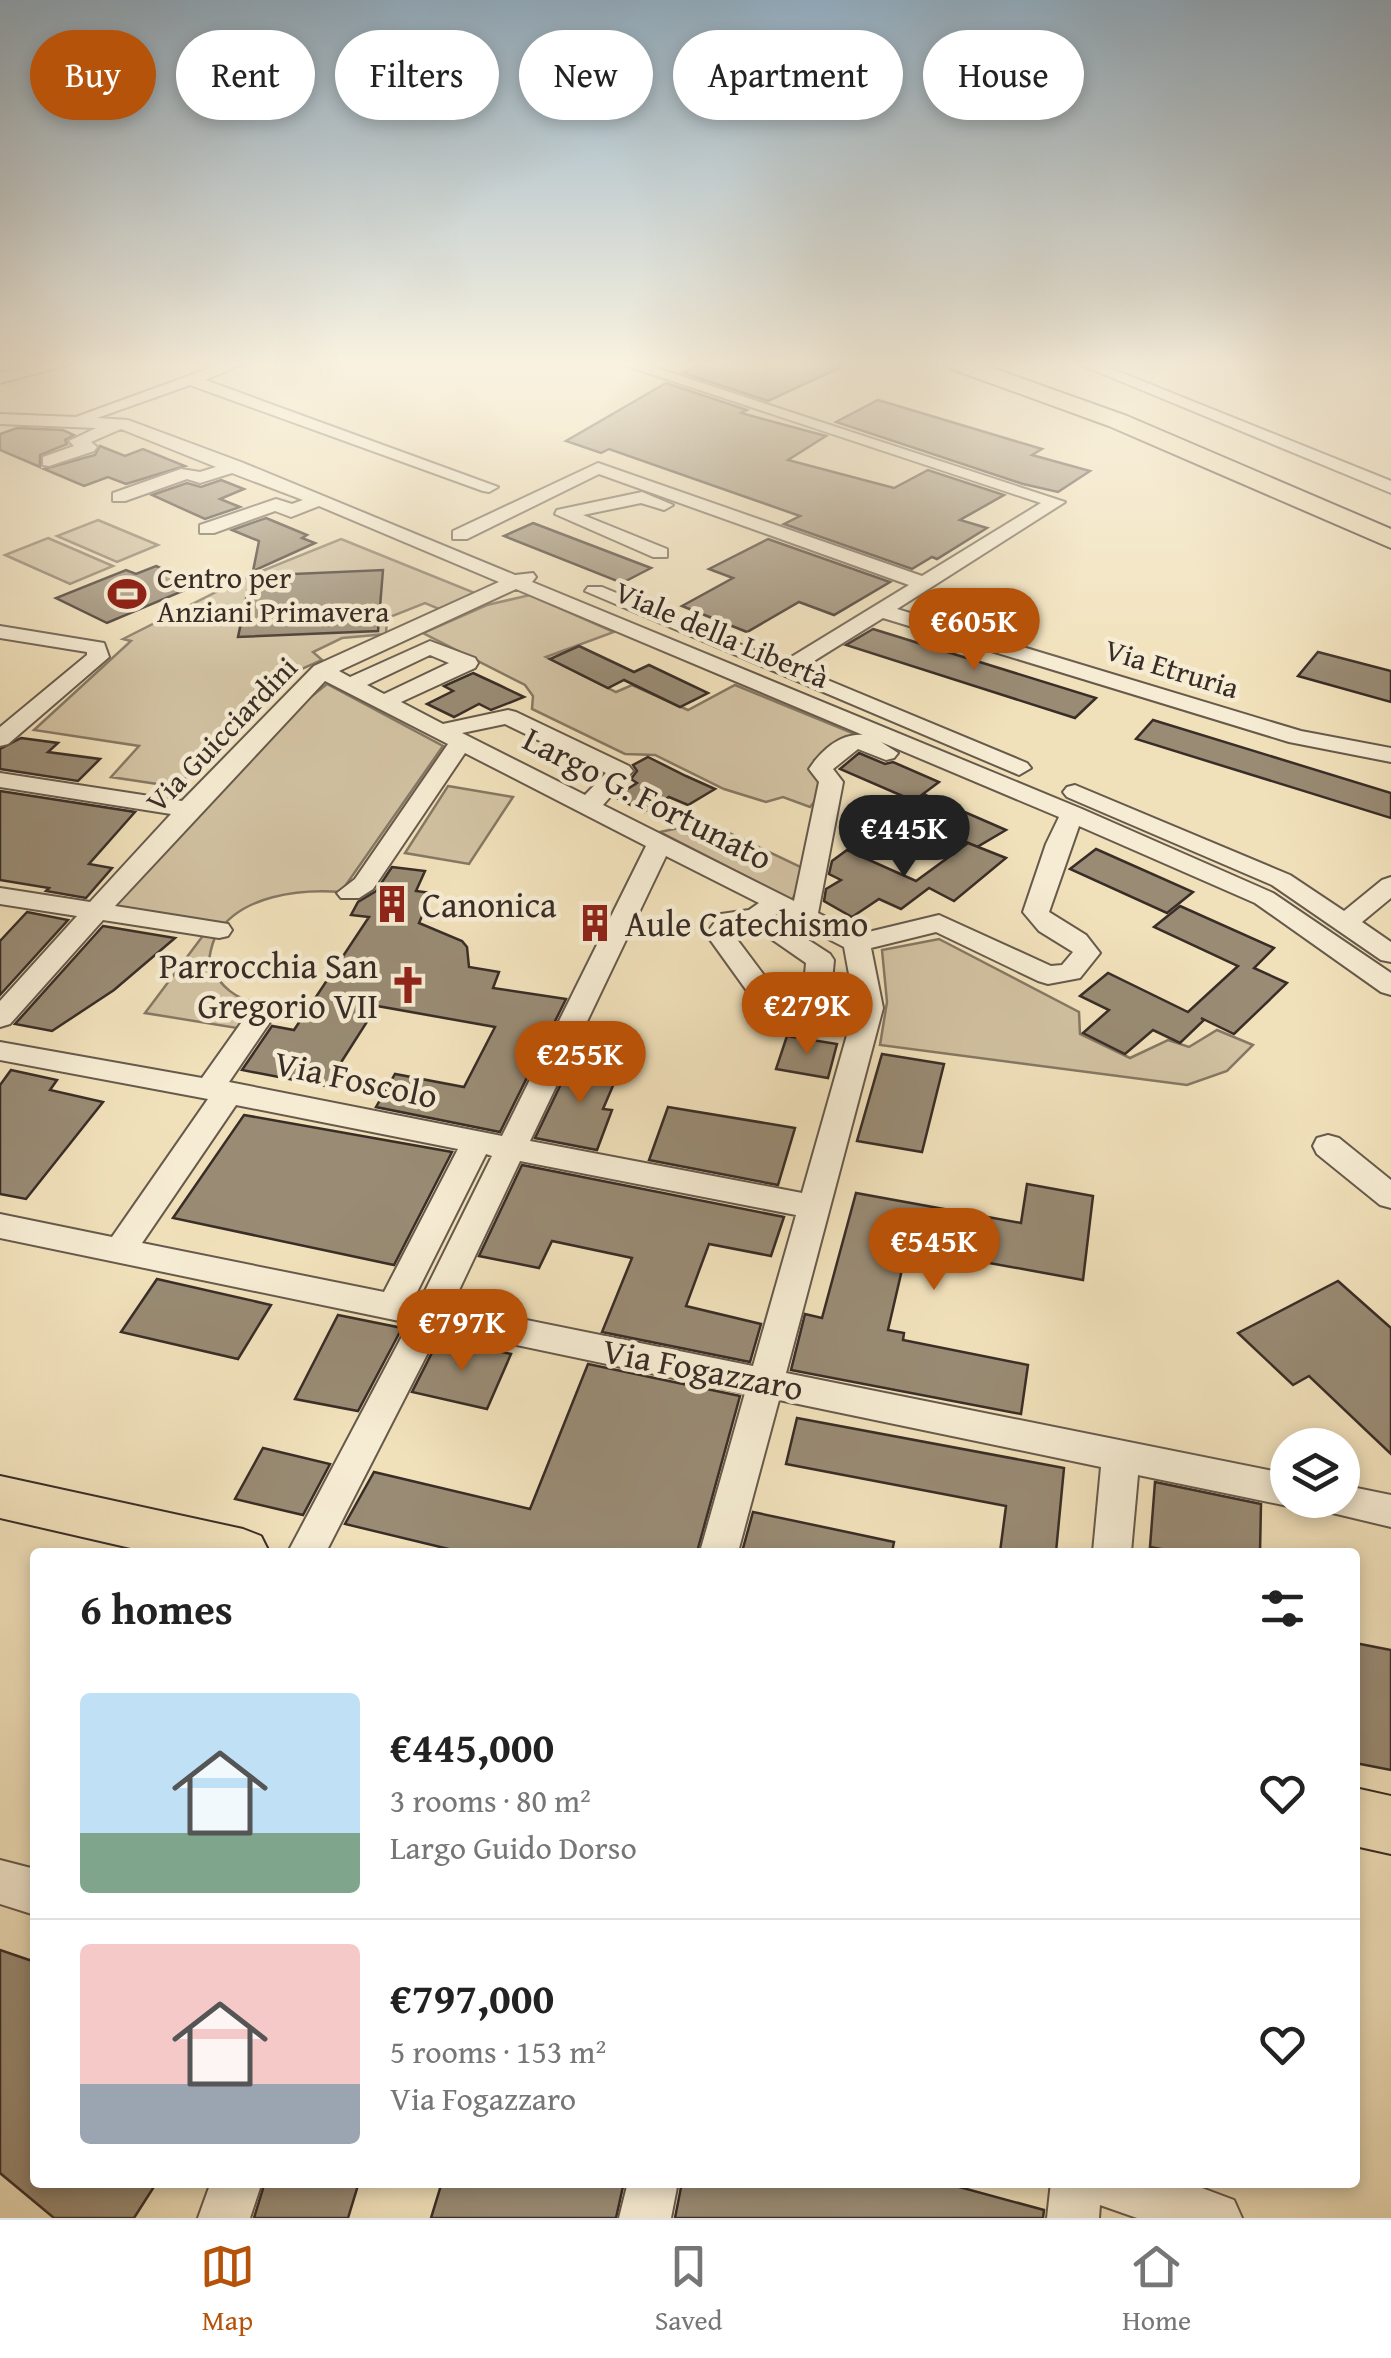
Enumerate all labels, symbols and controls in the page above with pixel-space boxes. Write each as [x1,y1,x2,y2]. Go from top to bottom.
chip: Buy [30,30,156,120]
chip: Rent [176,30,315,120]
chip: Filters [335,30,499,120]
chip: New [519,30,653,120]
chip: Apartment [673,30,903,120]
chip: House [923,30,1084,120]
place label: Centro per Anziani Primavera [157,555,389,633]
street label: Viale della Libertà [608,569,836,699]
sports icon: Centro per Anziani Primavera [106,573,148,615]
pin: €605K [904,588,1044,673]
text: €605K [931,597,1017,644]
street label: Via Etruria [1099,627,1245,709]
street label: Via Guicciardini [135,646,307,822]
street label: Largo G. Fortunato [515,713,781,883]
pin: €445K [834,795,974,880]
text: €445K [861,804,947,851]
place label: Canonica [422,879,557,930]
building icon: Canonica [371,883,413,925]
place label: Aule Catechismo [625,898,868,949]
building icon: Aule Catechismo [574,902,616,944]
place label: Parrocchia San Gregorio VII [159,940,378,1031]
church icon: Parrocchia San Gregorio VII [387,964,429,1006]
pin: €279K [737,972,877,1057]
text: €279K [764,981,850,1028]
pin: €255K [510,1021,650,1106]
text: €255K [537,1030,623,1077]
street label: Via Foscolo [270,1037,442,1121]
pin: €545K [864,1208,1004,1293]
text: €545K [891,1217,977,1264]
pin: €797K [392,1289,532,1374]
text: €797K [419,1298,505,1345]
street label: Via Fogazzaro [598,1325,808,1413]
map controls [1270,1428,1360,1518]
button: layers [1270,1428,1360,1518]
text: 6 homes [80,1578,233,1639]
icon: filters [1255,1581,1310,1636]
text: €445,000 [390,1716,554,1777]
icon: home [160,1733,280,1853]
icon: heart [1255,1766,1310,1821]
text: 3 rooms · 80 m² [390,1777,591,1824]
text: Largo Guido Dorso [390,1824,637,1871]
text: €797,000 [390,1967,554,2028]
icon: home [160,1984,280,2104]
icon: heart [1255,2017,1310,2072]
text: 5 rooms · 153 m² [390,2028,606,2075]
text: Via Fogazzaro [390,2075,576,2122]
tab: Map [200,2239,255,2340]
tab: Saved [655,2239,722,2340]
tab: Home [1122,2239,1191,2340]

